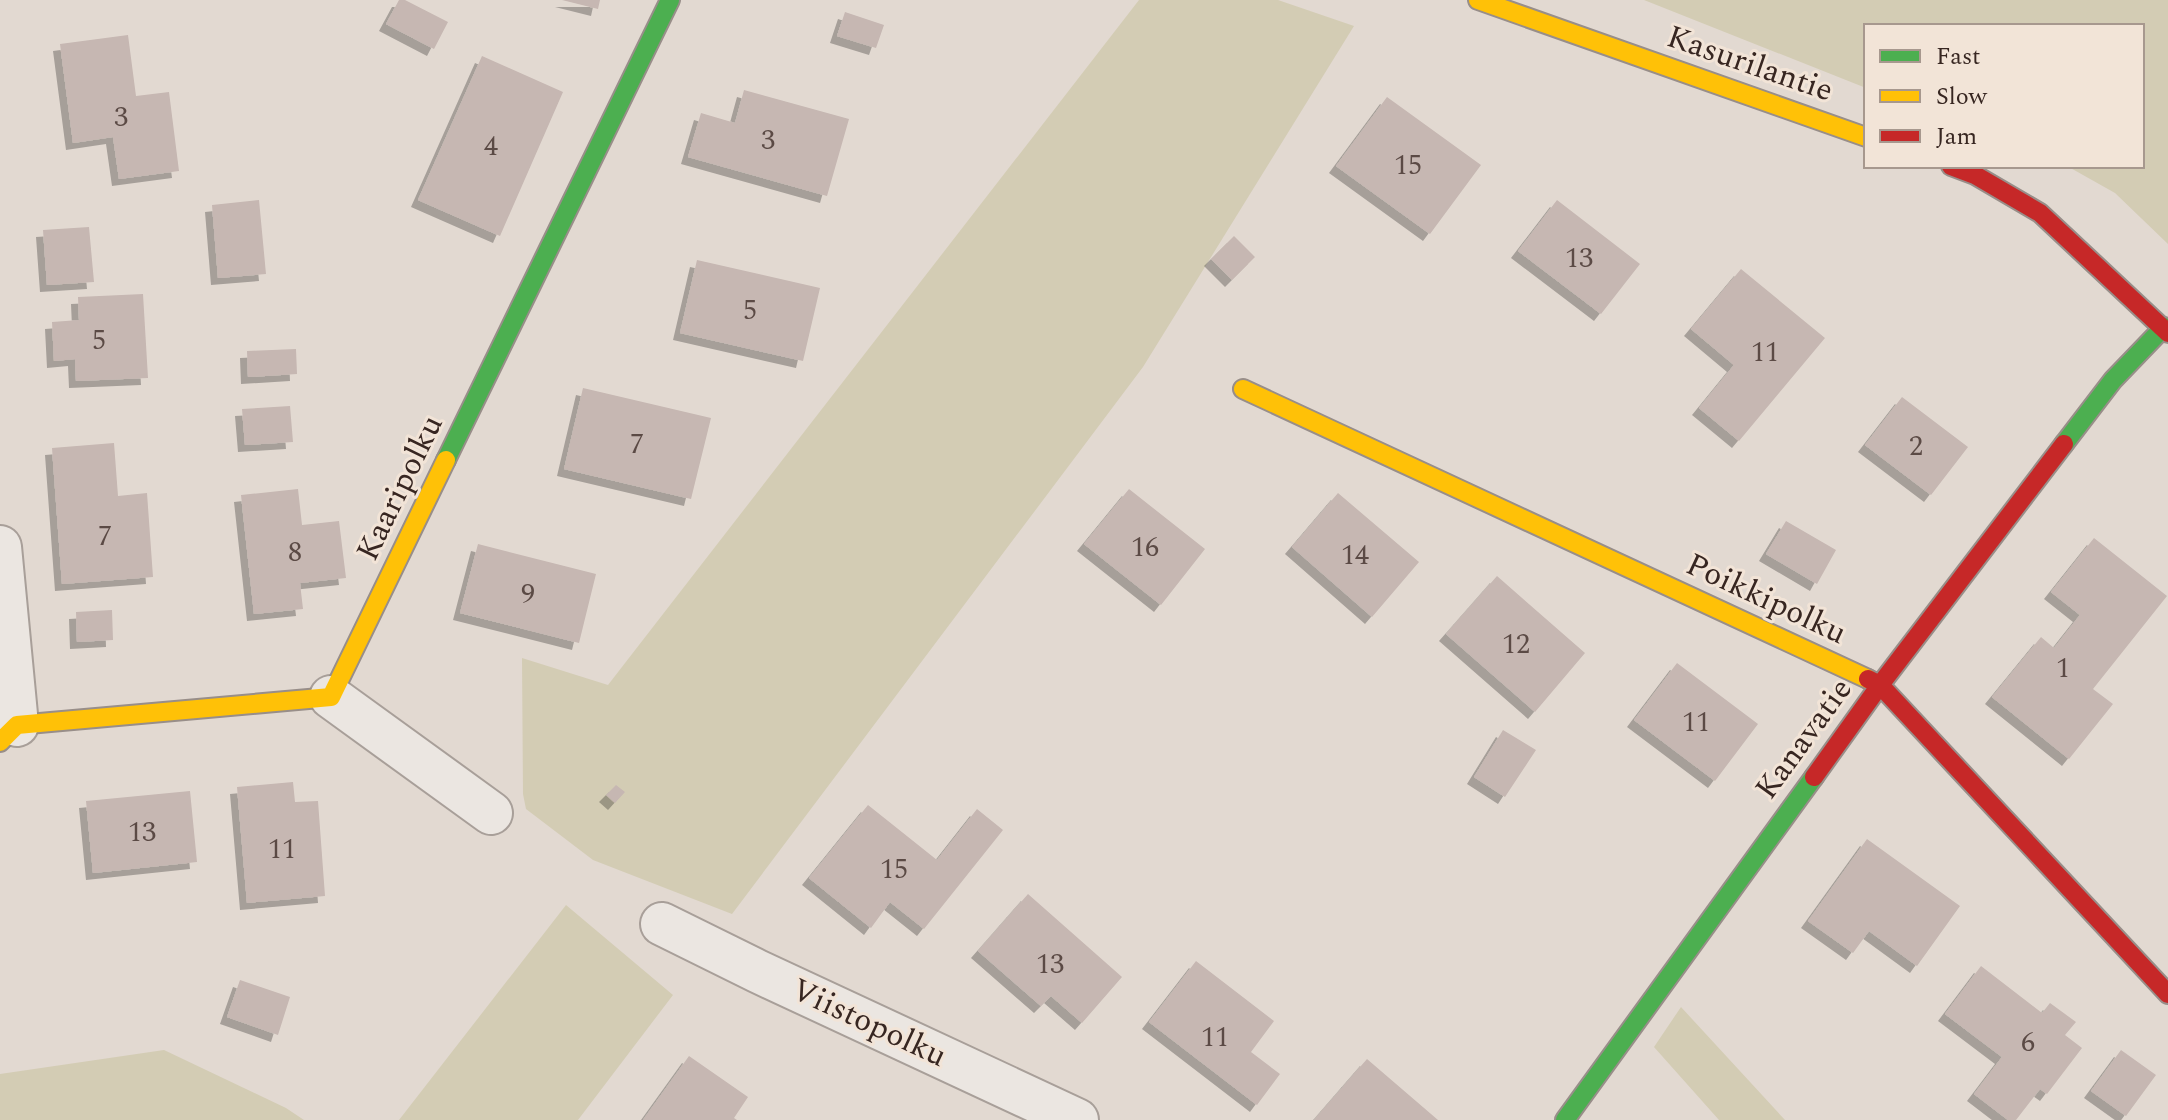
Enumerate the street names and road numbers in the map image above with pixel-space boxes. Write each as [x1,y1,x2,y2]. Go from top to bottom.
street label: Kasurilantie [1660,13,1840,115]
street label: Kaaripolku [344,407,456,569]
street label: Poikkipolku [1678,540,1854,658]
street label: Kanavatie [1743,668,1865,810]
street label: Viistopolku [783,966,955,1080]

